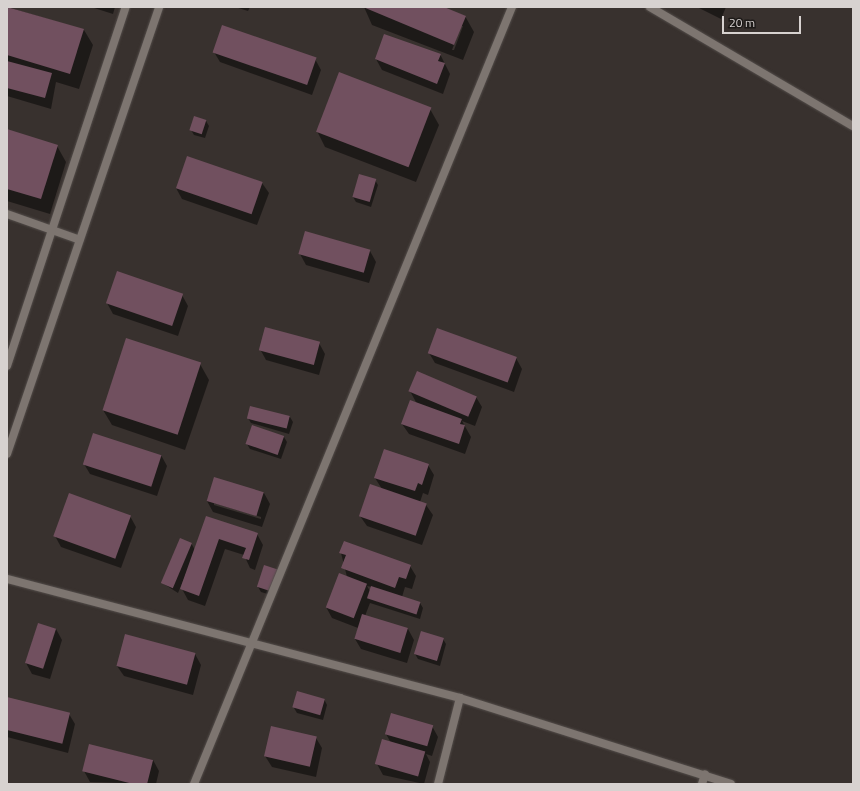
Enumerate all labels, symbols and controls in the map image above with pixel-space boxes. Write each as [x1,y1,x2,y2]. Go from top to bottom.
scale bar [724,8,803,34]
text: 20 m [729,13,755,32]

